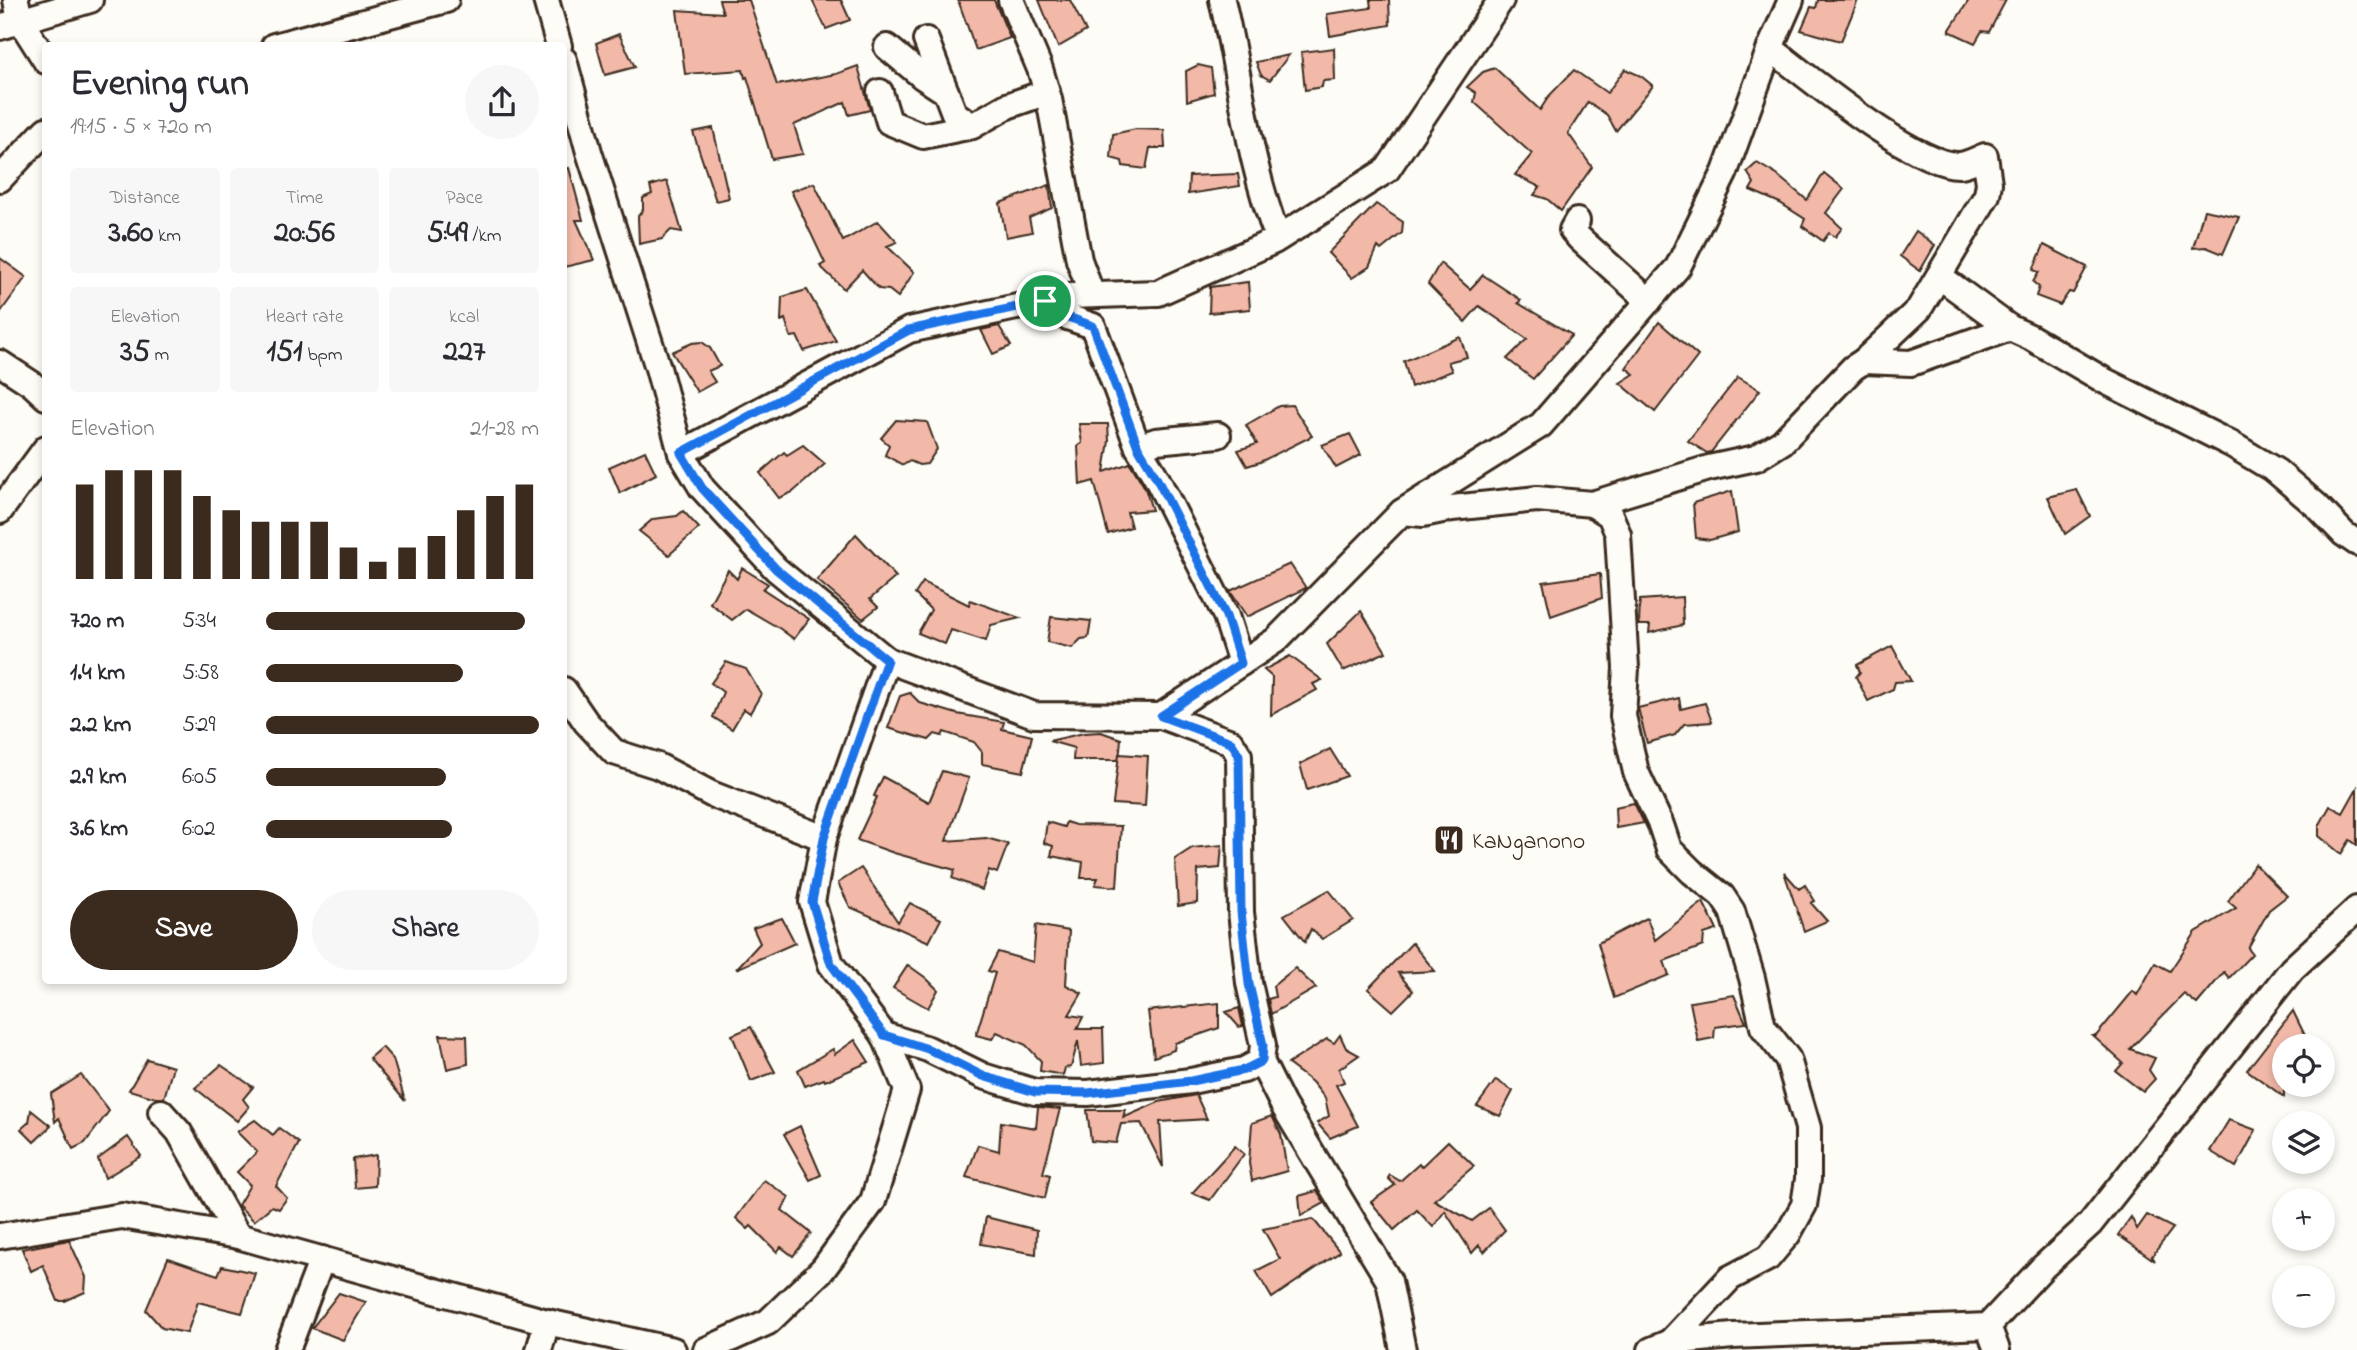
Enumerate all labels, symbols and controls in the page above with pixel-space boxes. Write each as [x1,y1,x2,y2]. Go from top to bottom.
text: Evening run [70,57,249,113]
button: share [465,65,539,139]
text: 19:15 · 5 × 720 m [70,111,212,144]
text: Distance [110,185,180,212]
text: Time [286,185,323,212]
text: Pace [446,185,483,212]
text: 3.60 [109,212,153,256]
text: 20:56 [274,212,335,256]
text: 5:49 [427,212,468,256]
text: km [153,223,181,250]
text: /km [468,223,502,250]
pin [1015,271,1075,331]
icon: arrive [1026,282,1064,320]
text: Elevation [110,304,180,331]
text: Heart rate [266,304,343,331]
text: kcal [449,304,479,331]
text: 35 [120,331,150,375]
text: 151 [266,331,303,375]
text: 227 [443,331,485,375]
text: m [150,342,169,369]
text: bpm [303,342,343,369]
text: Elevation [70,413,155,446]
text: 21–28 m [470,413,539,446]
text: 720 m [70,605,124,638]
text: 5:34 [182,605,216,638]
text: 1.4 km [70,657,125,690]
text: 5:58 [182,657,219,690]
text: 2.2 km [70,709,131,742]
text: 5:29 [182,709,215,742]
text: 2.9 km [70,761,127,794]
text: 6:05 [182,761,217,794]
text: 3.6 km [70,813,128,846]
text: 6:02 [182,813,215,846]
restaurant icon: KaNganono [1432,823,1466,857]
place label: KaNganono [1472,825,1585,860]
button: Save [70,890,298,970]
button: Share [312,890,539,970]
map controls [2272,1034,2335,1328]
button: locate [2272,1034,2335,1097]
button: layers [2272,1111,2335,1174]
button: + [2272,1188,2335,1251]
button: − [2272,1265,2335,1328]

